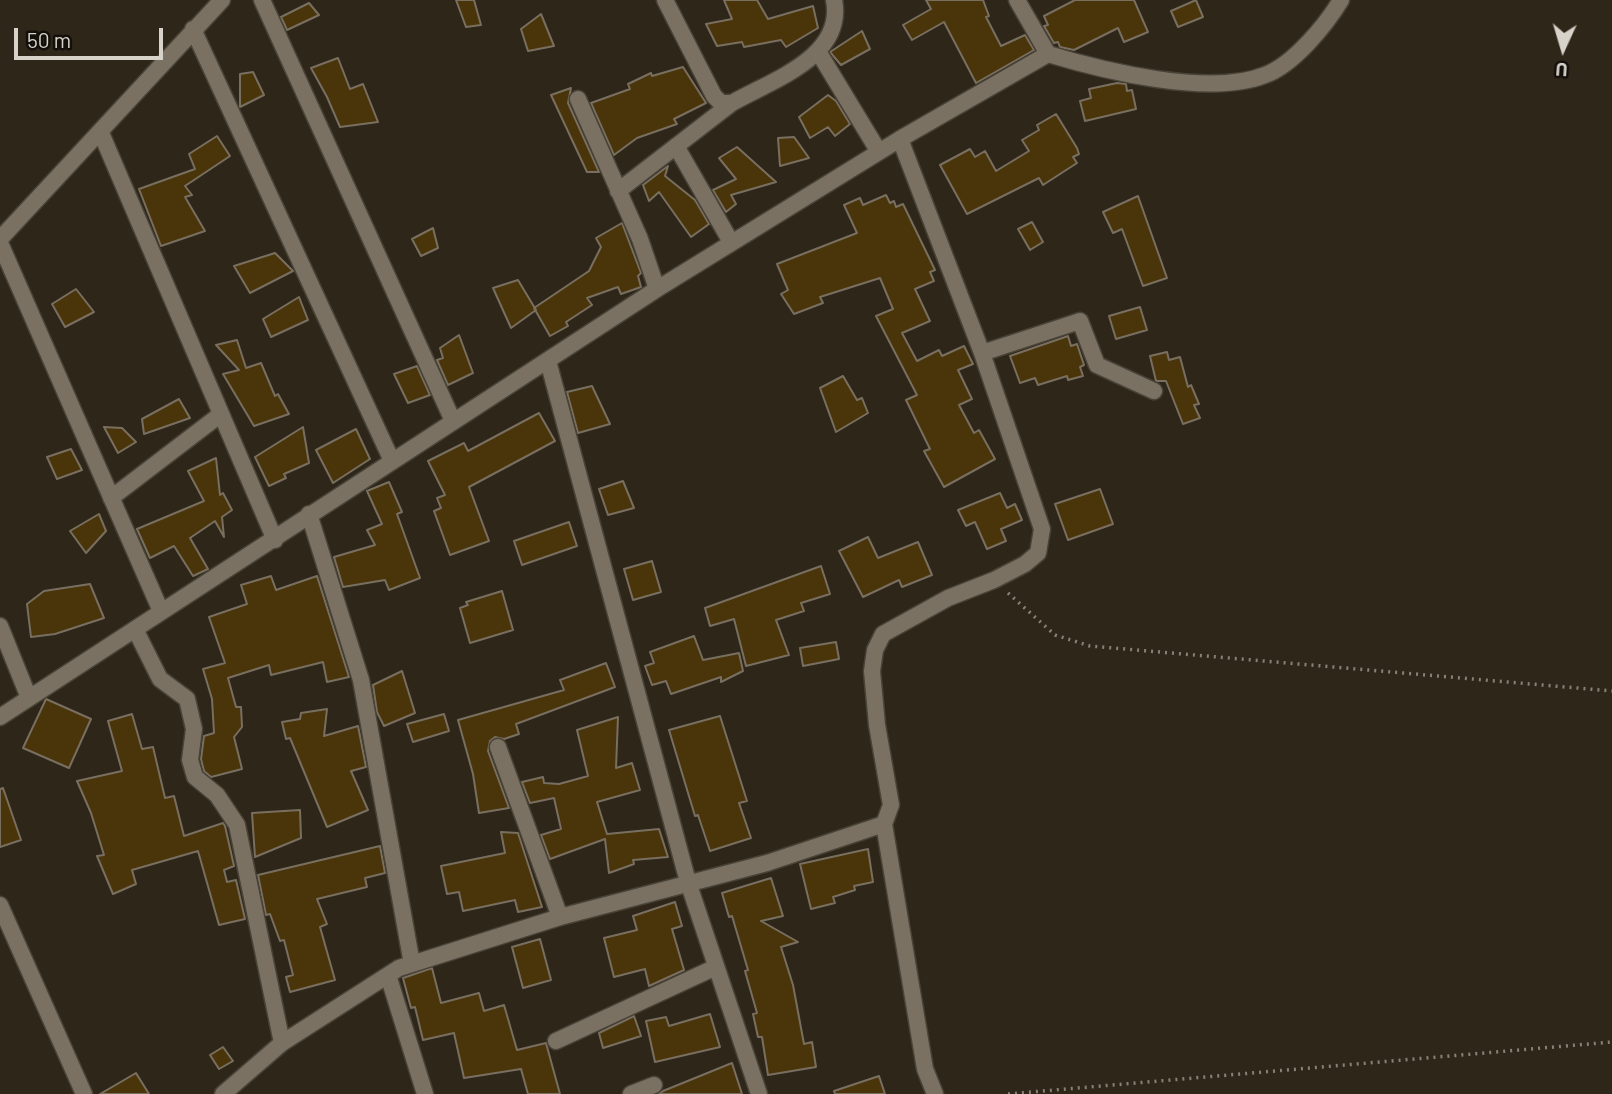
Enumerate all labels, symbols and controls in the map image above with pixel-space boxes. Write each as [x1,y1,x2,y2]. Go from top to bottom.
scale bar [18,14,166,58]
north arrow [1528,14,1598,84]
text: 50 m [27,27,71,52]
text: U [1555,59,1568,82]

